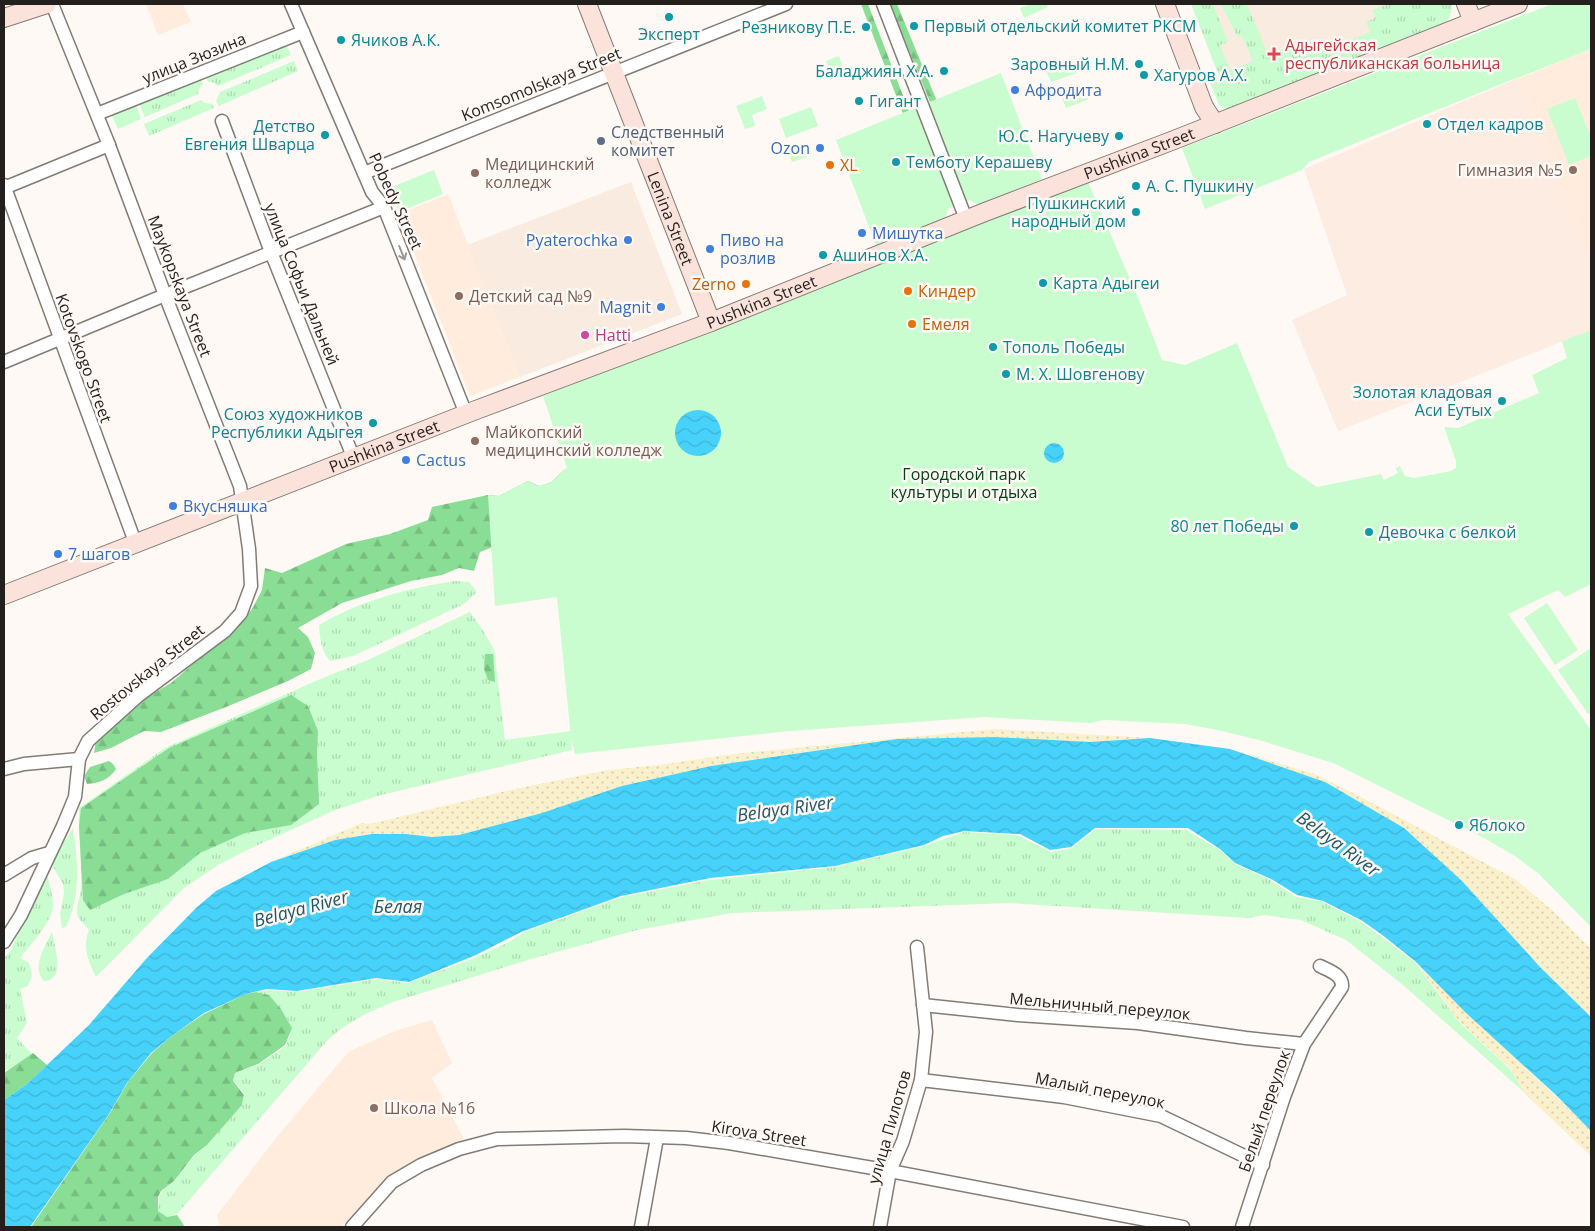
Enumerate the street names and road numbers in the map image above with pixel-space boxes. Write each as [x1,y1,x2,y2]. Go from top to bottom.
street label: улица Зюзина [139,27,249,89]
street label: Komsomolskaya Street [458,42,624,126]
street label: Pushkina Street [1081,122,1198,184]
street label: Pobedy Street [364,149,428,253]
street label: Lenina Street [642,168,699,269]
street label: улица Софьи Дальней [259,200,345,368]
street label: Maykopskaya Street [143,212,217,360]
street label: Pushkina Street [703,270,820,334]
street label: Kotovskogo Street [50,291,118,426]
street label: Pushkina Street [325,414,443,478]
street label: Rostovskaya Street [85,619,209,725]
street label: Мельничный переулок [1009,987,1192,1025]
street label: Белый переулок [1233,1047,1295,1175]
street label: Малый переулок [1033,1067,1168,1114]
street label: улица Пилотов [862,1068,916,1186]
street label: Kirova Street [710,1115,808,1151]

